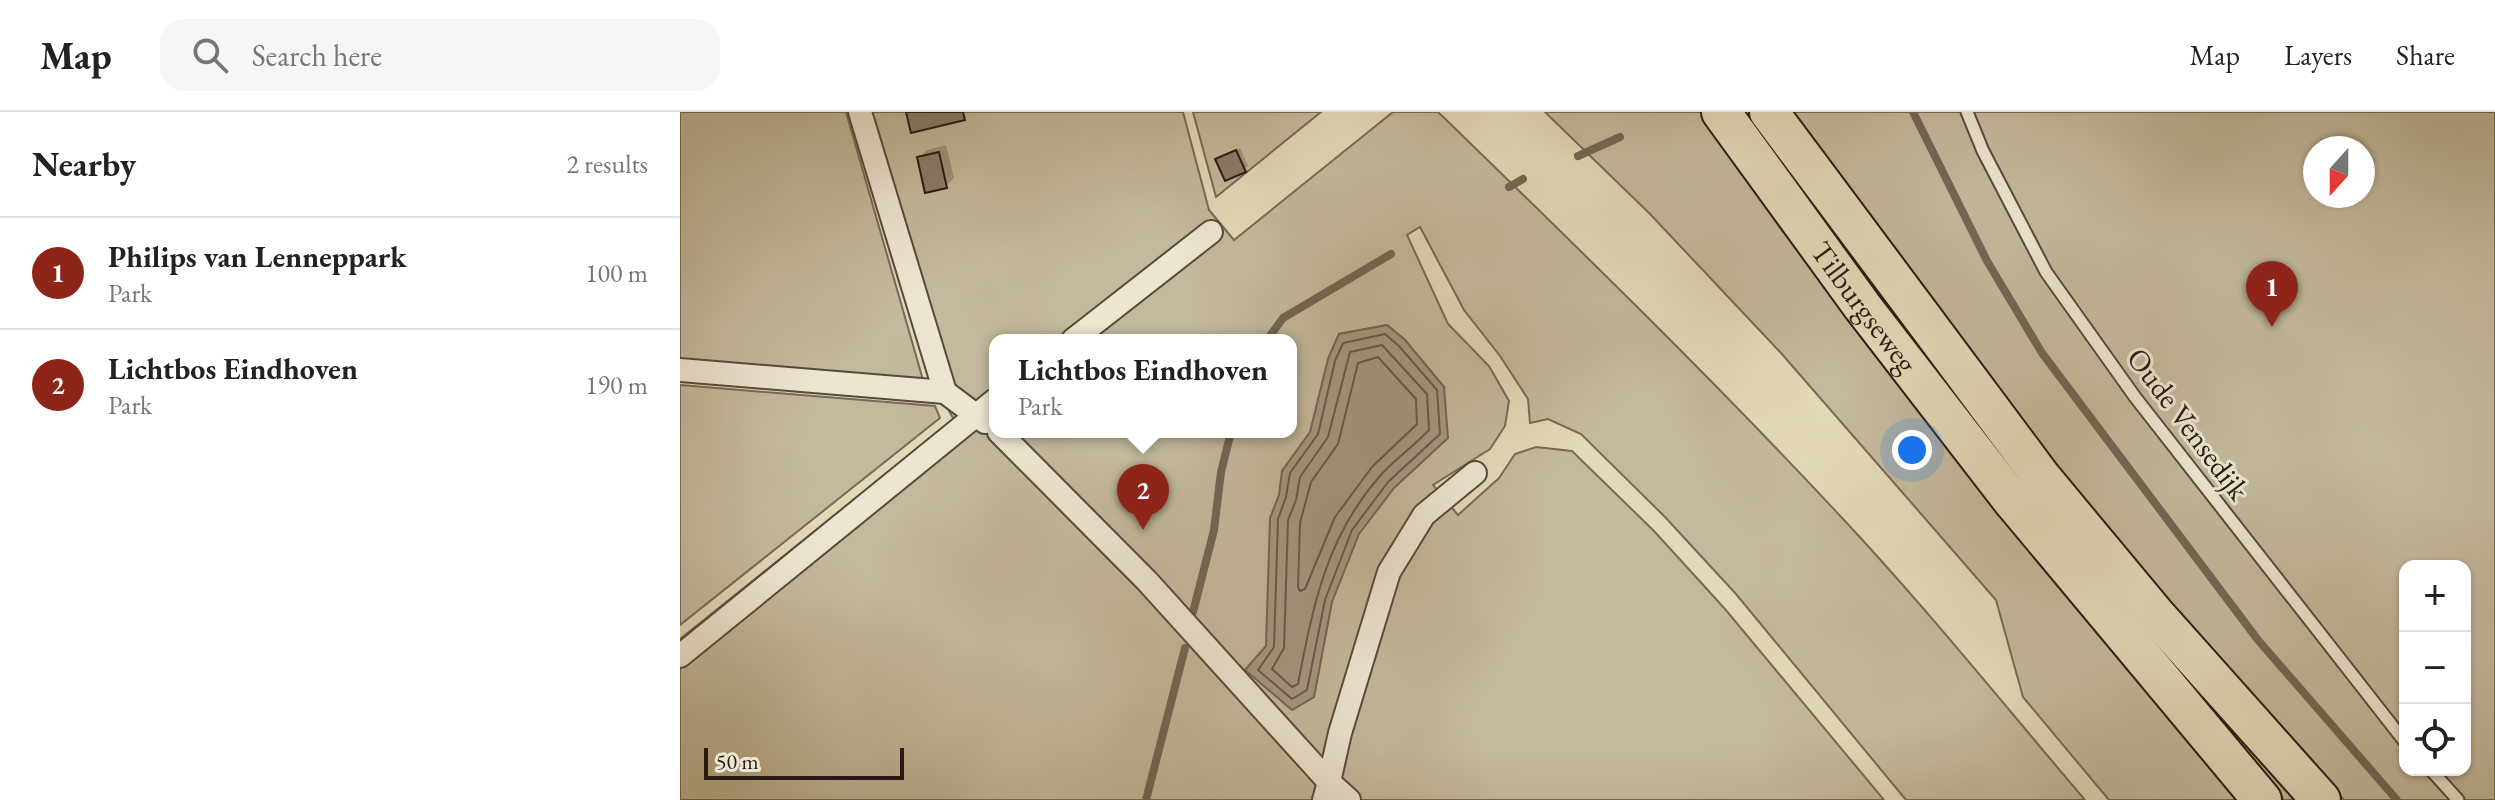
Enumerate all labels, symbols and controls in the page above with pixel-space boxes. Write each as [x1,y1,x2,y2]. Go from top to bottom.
search box [160,19,720,91]
text: Map [40,31,112,80]
icon: search [188,33,232,77]
text: Search here [252,36,382,75]
text: Map [2190,37,2240,73]
text: Layers [2284,37,2352,73]
text: Share [2396,37,2455,73]
north arrow [2303,136,2375,208]
text: Nearby [32,142,136,186]
text: 2 results [567,147,648,181]
street label: Tilburgseweg [1802,233,1927,381]
text: Philips van Lenneppark [108,237,407,276]
text: 1 [51,256,65,290]
text: 100 m [585,256,648,290]
pin: 1 [2246,261,2298,327]
text: Park [108,276,152,310]
popup [989,334,1297,438]
street label: Oude Vensedijk [2118,340,2259,508]
text: Lichtbos Eindhoven [108,349,358,388]
text: Lichtbos Eindhoven [1018,350,1268,389]
text: 2 [51,368,65,402]
text: 190 m [585,368,648,402]
text: Park [108,388,152,422]
text: Park [1018,389,1062,423]
your location [1892,430,1932,470]
pin: 2 [1117,464,1169,530]
map controls [2399,560,2471,776]
button: + [2399,560,2471,632]
button: − [2399,632,2471,704]
button: locate [2399,704,2471,776]
scale bar [704,744,904,780]
text: 50 m [716,747,759,776]

